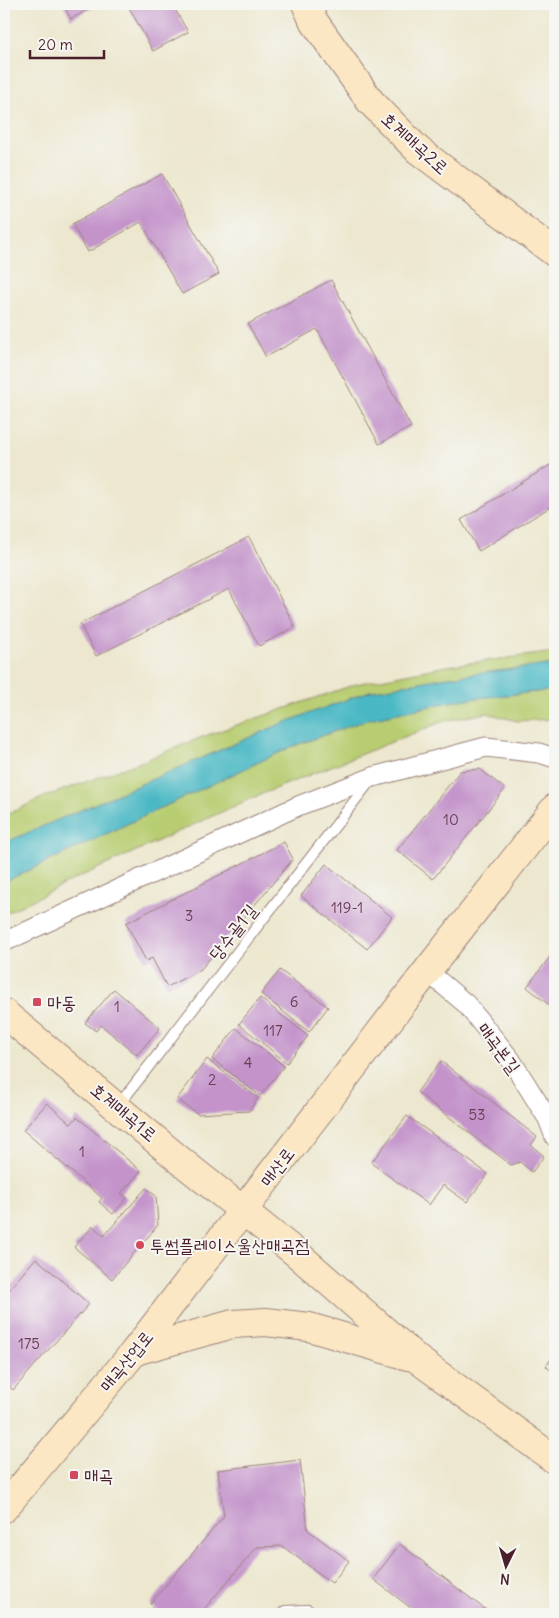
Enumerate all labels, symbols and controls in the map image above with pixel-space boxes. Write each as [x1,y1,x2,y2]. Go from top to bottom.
scale bar [30,28,104,60]
text: 20 m [38,35,73,54]
street label: 호계매곡2로 [377,107,453,179]
house number: 10 [443,810,459,829]
house number: 119-1 [331,898,363,917]
street label: 당수골1길 [204,899,262,965]
house number: 3 [185,906,193,925]
place label: 마동 [47,991,76,1014]
house number: 6 [290,992,298,1011]
marker: 마동 [31,996,43,1008]
house number: 1 [114,997,120,1016]
street label: 매곡본길 [472,1018,526,1078]
house number: 117 [263,1021,283,1040]
house number: 4 [244,1053,253,1072]
house number: 2 [208,1070,216,1089]
street label: 호계매곡1로 [86,1078,162,1146]
house number: 53 [468,1105,486,1124]
house number: 1 [79,1142,85,1161]
street label: 매산로 [255,1143,299,1191]
place label: 투썸플레이스울산매곡점 [150,1234,310,1257]
marker: 투썸플레이스울산매곡점 [134,1239,146,1251]
street label: 매곡산업로 [94,1326,158,1396]
house number: 175 [18,1334,40,1353]
place label: 매곡 [84,1464,113,1487]
marker: 매곡 [68,1469,80,1481]
north arrow [482,1540,532,1590]
text: N [499,1570,510,1588]

